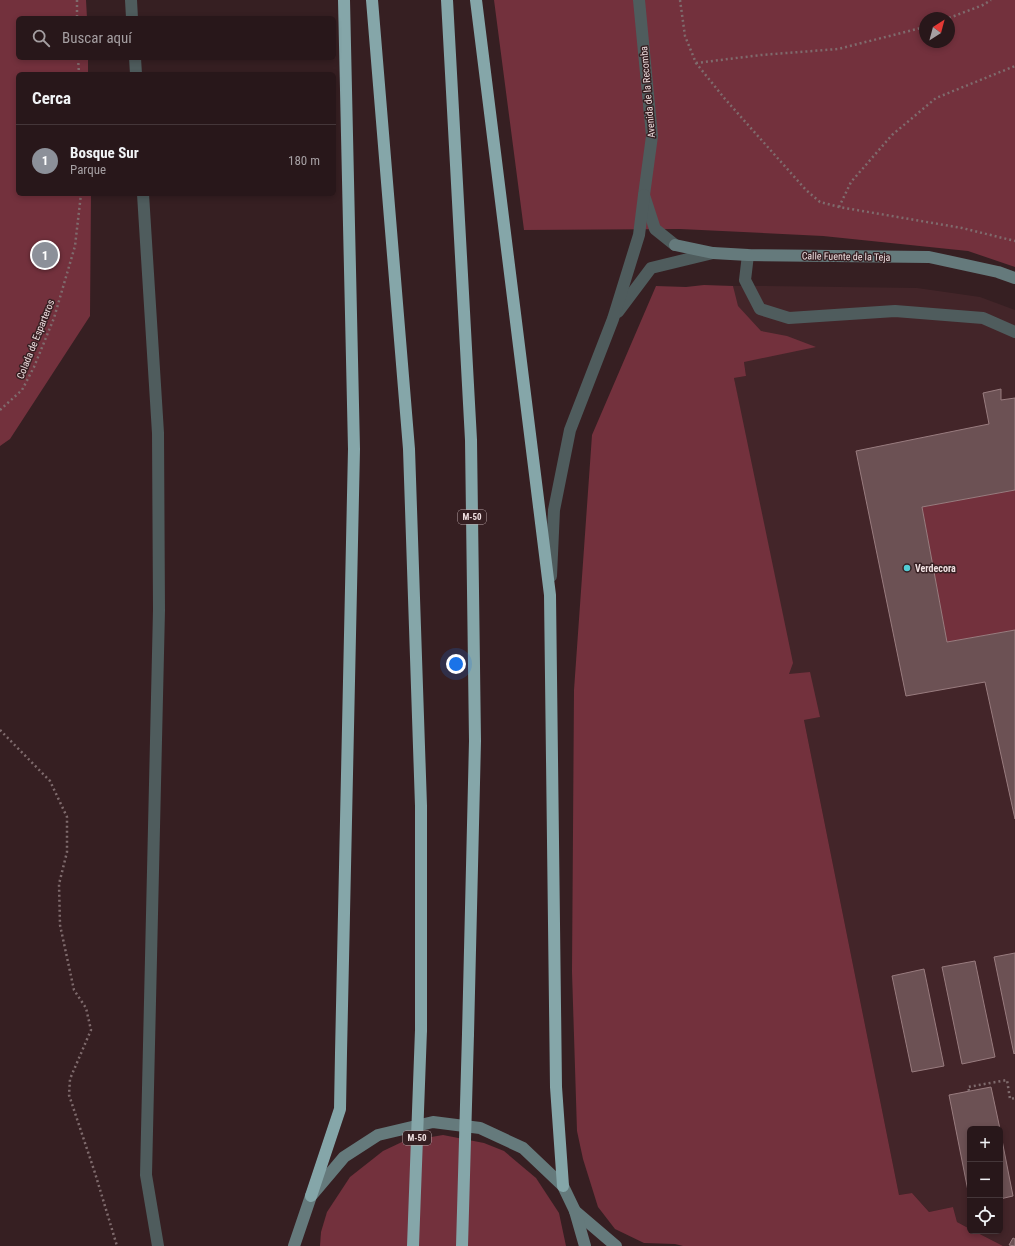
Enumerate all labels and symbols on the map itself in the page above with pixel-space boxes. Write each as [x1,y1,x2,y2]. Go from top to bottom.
north arrow [919,12,955,48]
street label: Avenida de la Recomba [638,46,657,138]
pin: 1 [32,240,58,270]
street label: Calle Fuente de la Teja [802,250,891,263]
street label: Colada de Esparteros [15,298,57,380]
road number: M-50 [458,510,486,524]
marker: Verdecora [902,563,912,573]
place label: Verdecora [915,563,956,574]
your location [446,654,466,674]
road number: M-50 [403,1131,431,1145]

